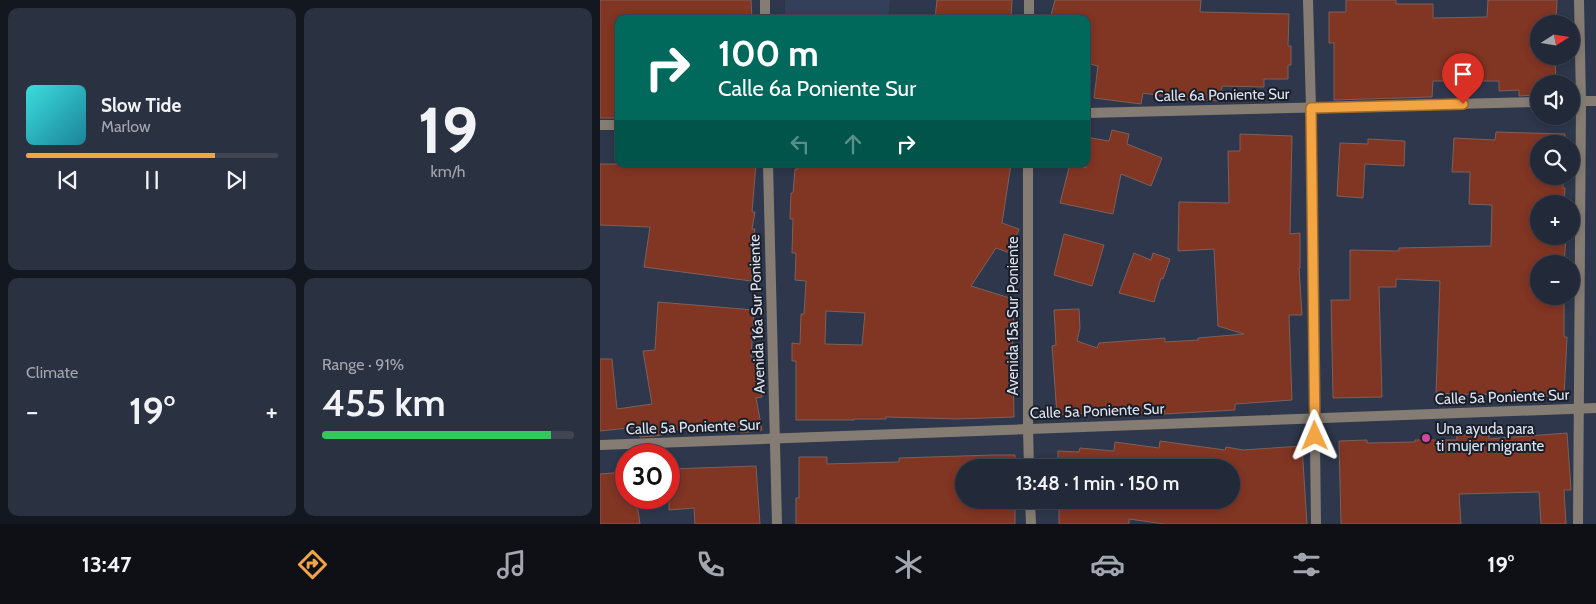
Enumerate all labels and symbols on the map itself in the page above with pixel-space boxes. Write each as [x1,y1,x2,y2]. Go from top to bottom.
north arrow [1530,15,1580,65]
pin [1442,53,1484,104]
street label: Calle 6a Poniente Sur [1154,85,1290,105]
street label: Avenida 16a Sur Poniente [745,234,769,394]
street label: Avenida 15a Sur Poniente [1004,236,1022,396]
street label: Calle 5a Poniente Sur [1434,386,1570,408]
street label: Calle 5a Poniente Sur [1029,400,1165,422]
position arrow [1288,409,1340,461]
street label: Calle 5a Poniente Sur [625,416,761,438]
place label: Una ayuda para ti mujer migrante [1436,420,1544,455]
marker: Una ayuda para ti mujer migrante [1420,432,1432,444]
speed limit sign: 30 [615,444,680,509]

